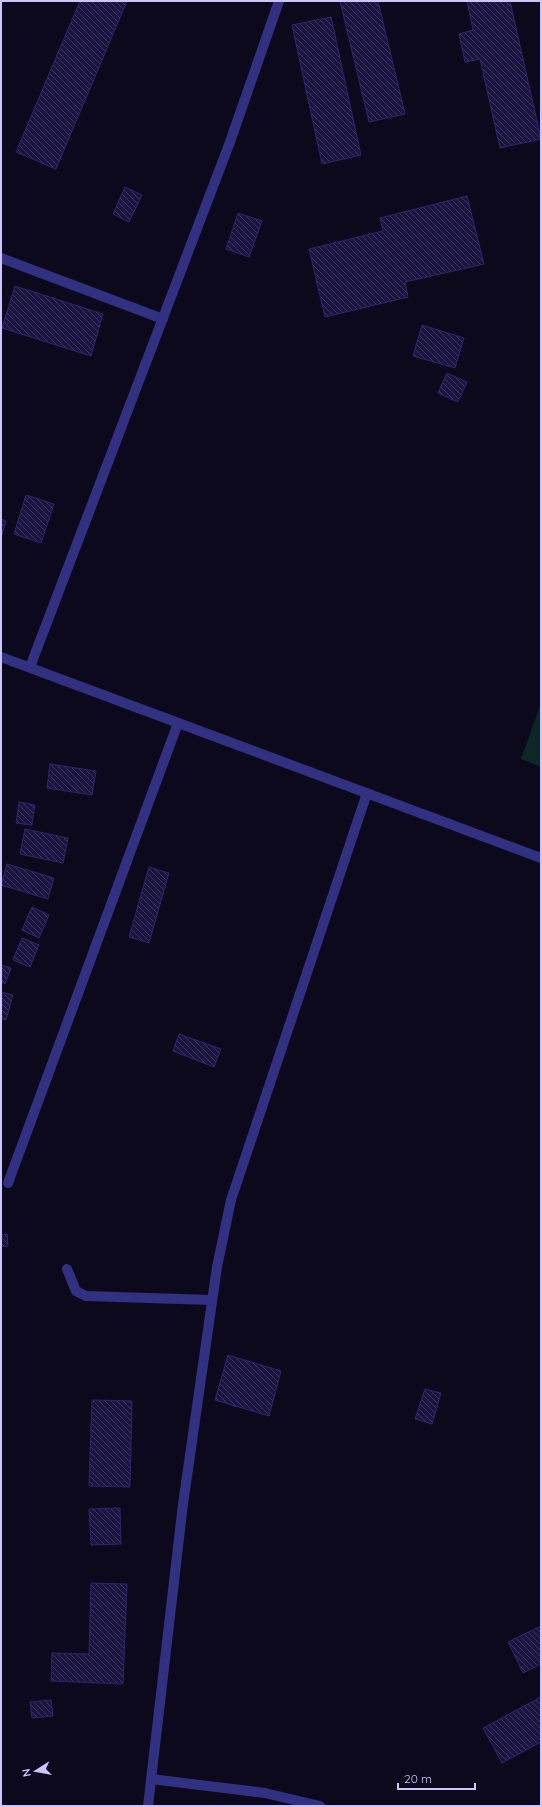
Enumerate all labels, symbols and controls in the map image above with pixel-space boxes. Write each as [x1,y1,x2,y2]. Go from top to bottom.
north arrow [16,1751,56,1791]
scale bar [398,1765,475,1791]
text: N [19,1768,34,1778]
text: 20 m [404,1771,432,1786]

